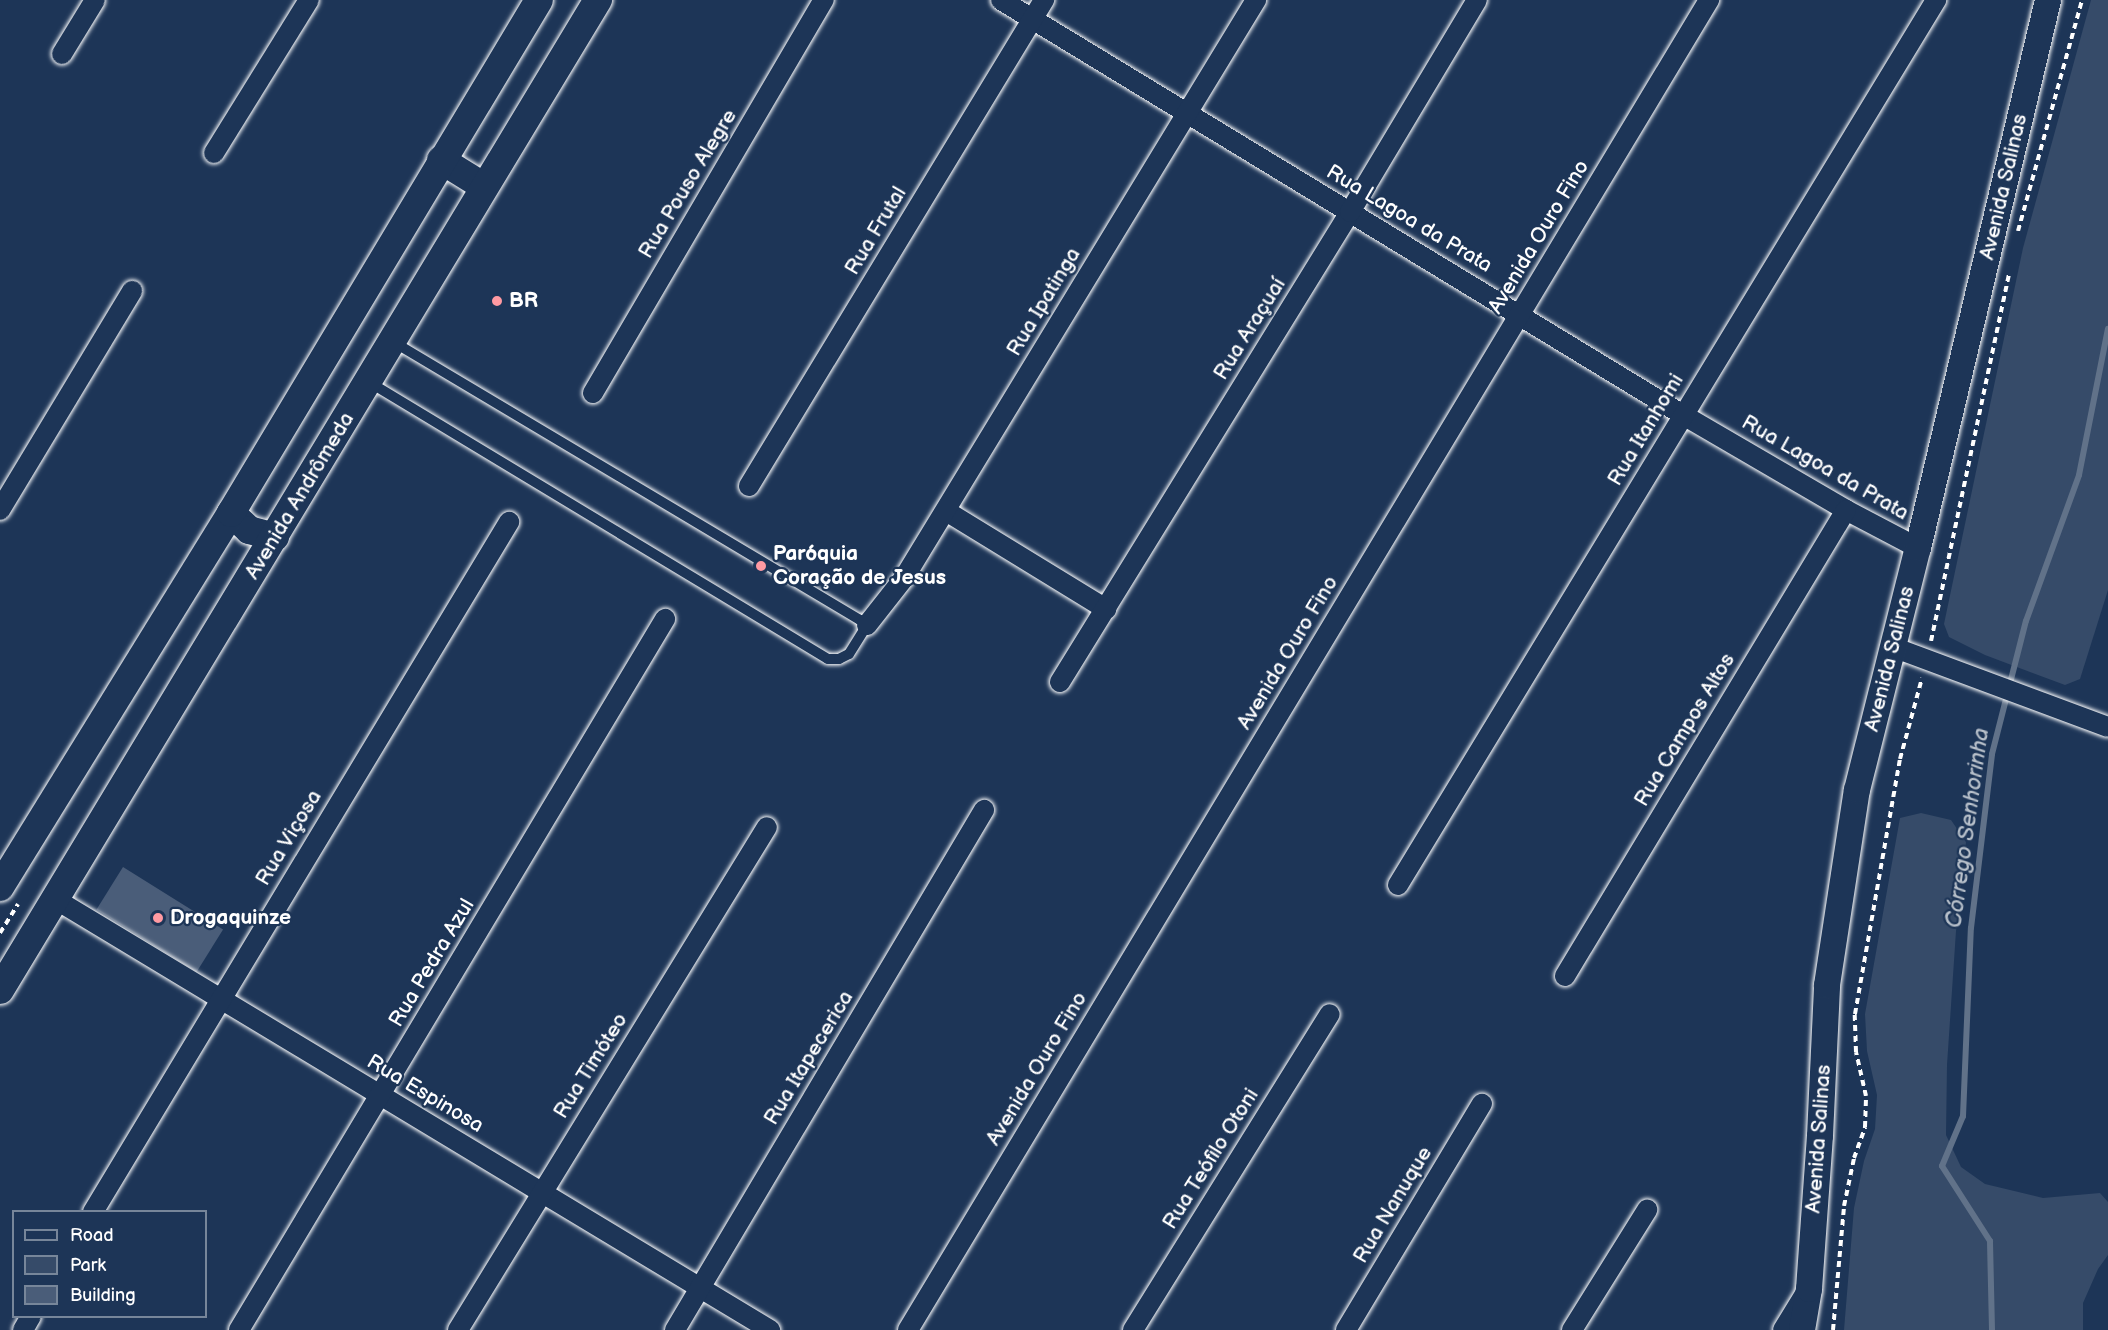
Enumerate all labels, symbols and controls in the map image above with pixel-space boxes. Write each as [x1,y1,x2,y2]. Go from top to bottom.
street label: Rua Pouso Alegre [634,105,742,263]
street label: Avenida Salinas [1975,111,2033,263]
street label: Avenida Ouro Fino [1483,156,1595,318]
street label: Rua Lagoa da Prata [1322,160,1496,278]
street label: Rua Frutal [840,182,912,280]
street label: Rua Ipatinga [1002,243,1086,361]
street label: Rua Araçuaí [1209,273,1291,385]
place label: BR [509,288,538,314]
marker: BR [490,294,504,308]
street label: Rua Itanhomi [1603,369,1689,491]
street label: Avenida Andrômeda [240,408,360,584]
street label: Rua Lagoa da Prata [1737,410,1913,526]
place label: Paróquia Coração de Jesus [773,541,946,591]
marker: Paróquia Coração de Jesus [754,559,768,573]
street label: Avenida Ouro Fino [1232,572,1344,734]
street label: Avenida Salinas [1860,584,1920,734]
street label: Rua Campos Altos [1629,649,1741,811]
water label: Córrego Senhorinha [1941,726,1995,930]
street label: Rua Viçosa [251,785,327,891]
street label: Rua Pedra Azul [384,894,480,1032]
place label: Drogaquinze [170,905,291,931]
marker: Drogaquinze [151,911,165,925]
street label: Rua Itapecerica [759,986,859,1130]
street label: Avenida Ouro Fino [981,988,1093,1150]
street label: Rua Timóteo [548,1008,634,1124]
street label: Rua Espinosa [362,1049,488,1139]
street label: Avenida Salinas [1801,1064,1837,1214]
street label: Rua Teófilo Otoni [1157,1084,1265,1234]
street label: Rua Nanuque [1348,1142,1438,1268]
legend [12,1210,207,1318]
text: Road [70,1225,114,1246]
text: Park [70,1255,106,1276]
text: Building [70,1285,136,1306]

